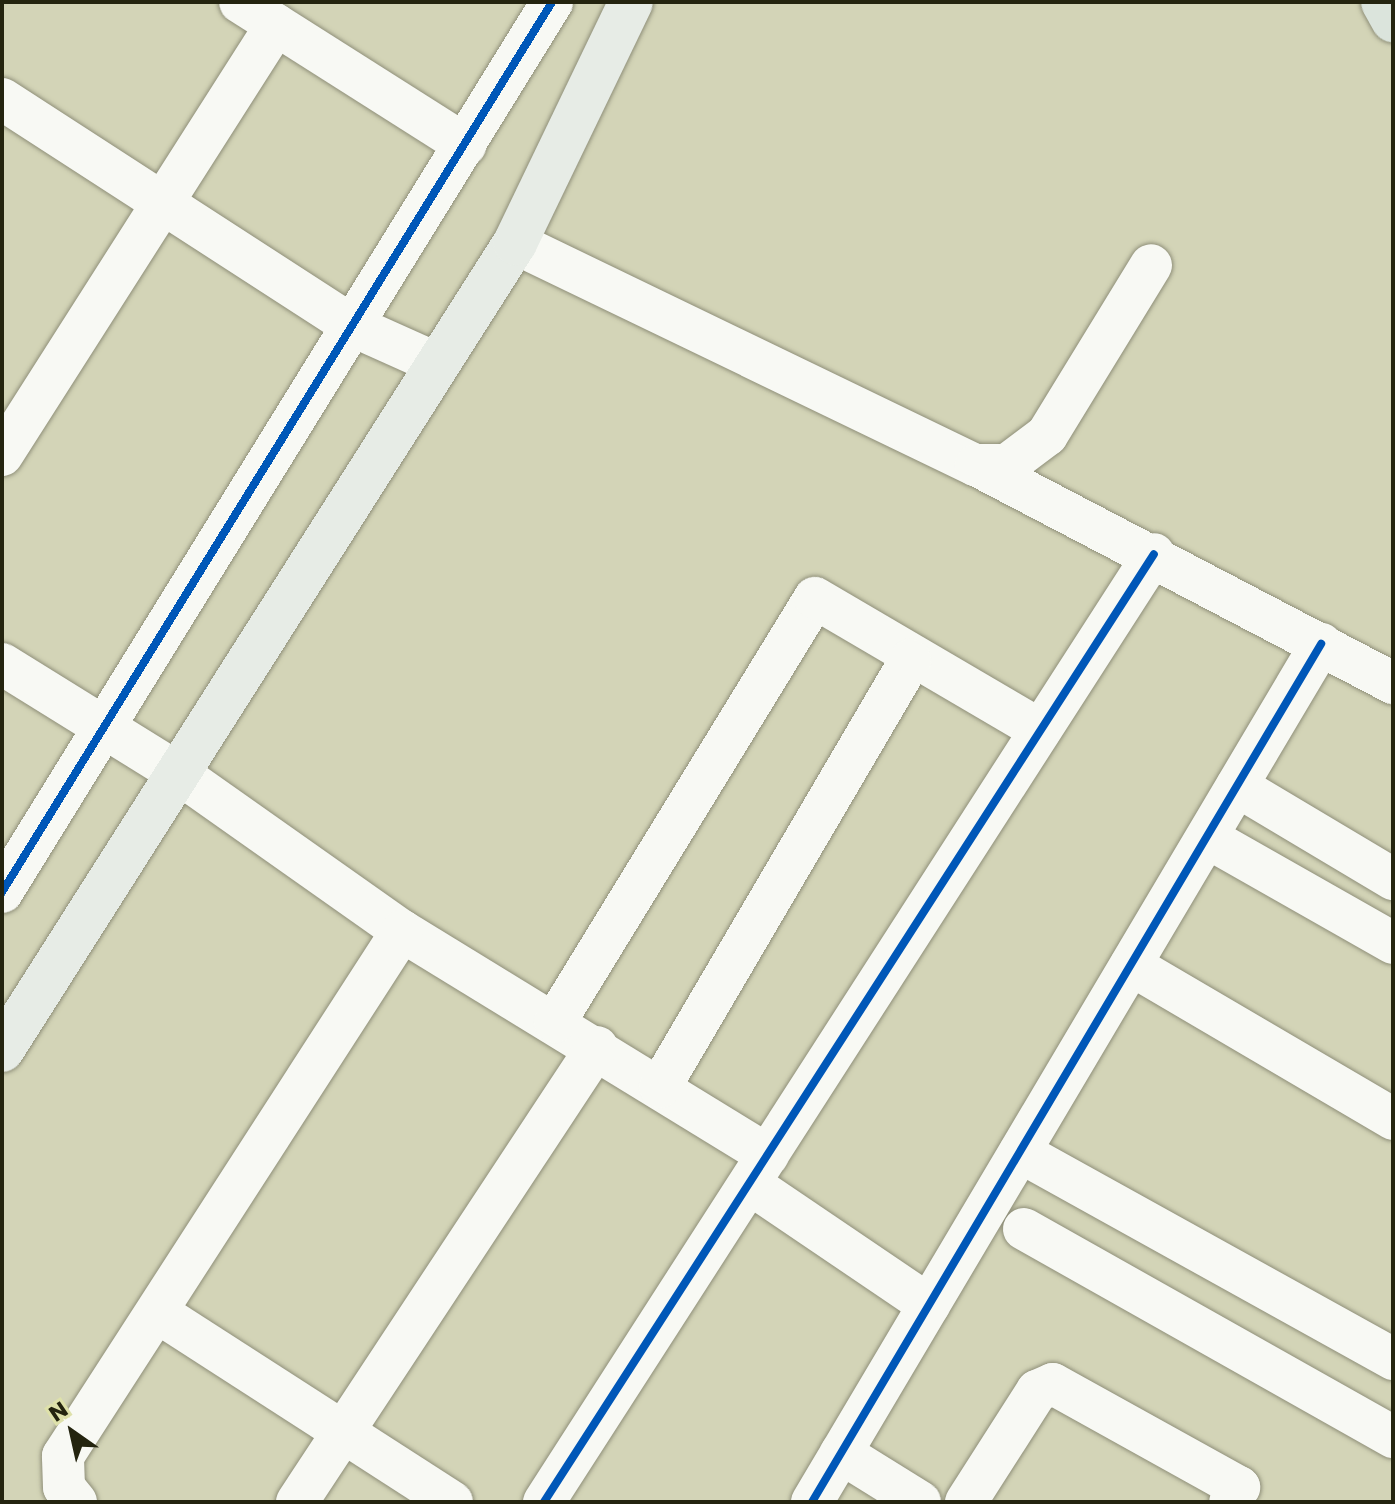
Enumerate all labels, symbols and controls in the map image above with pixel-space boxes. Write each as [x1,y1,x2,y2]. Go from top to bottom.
north arrow [32,1392,112,1472]
text: N [43,1394,74,1429]

